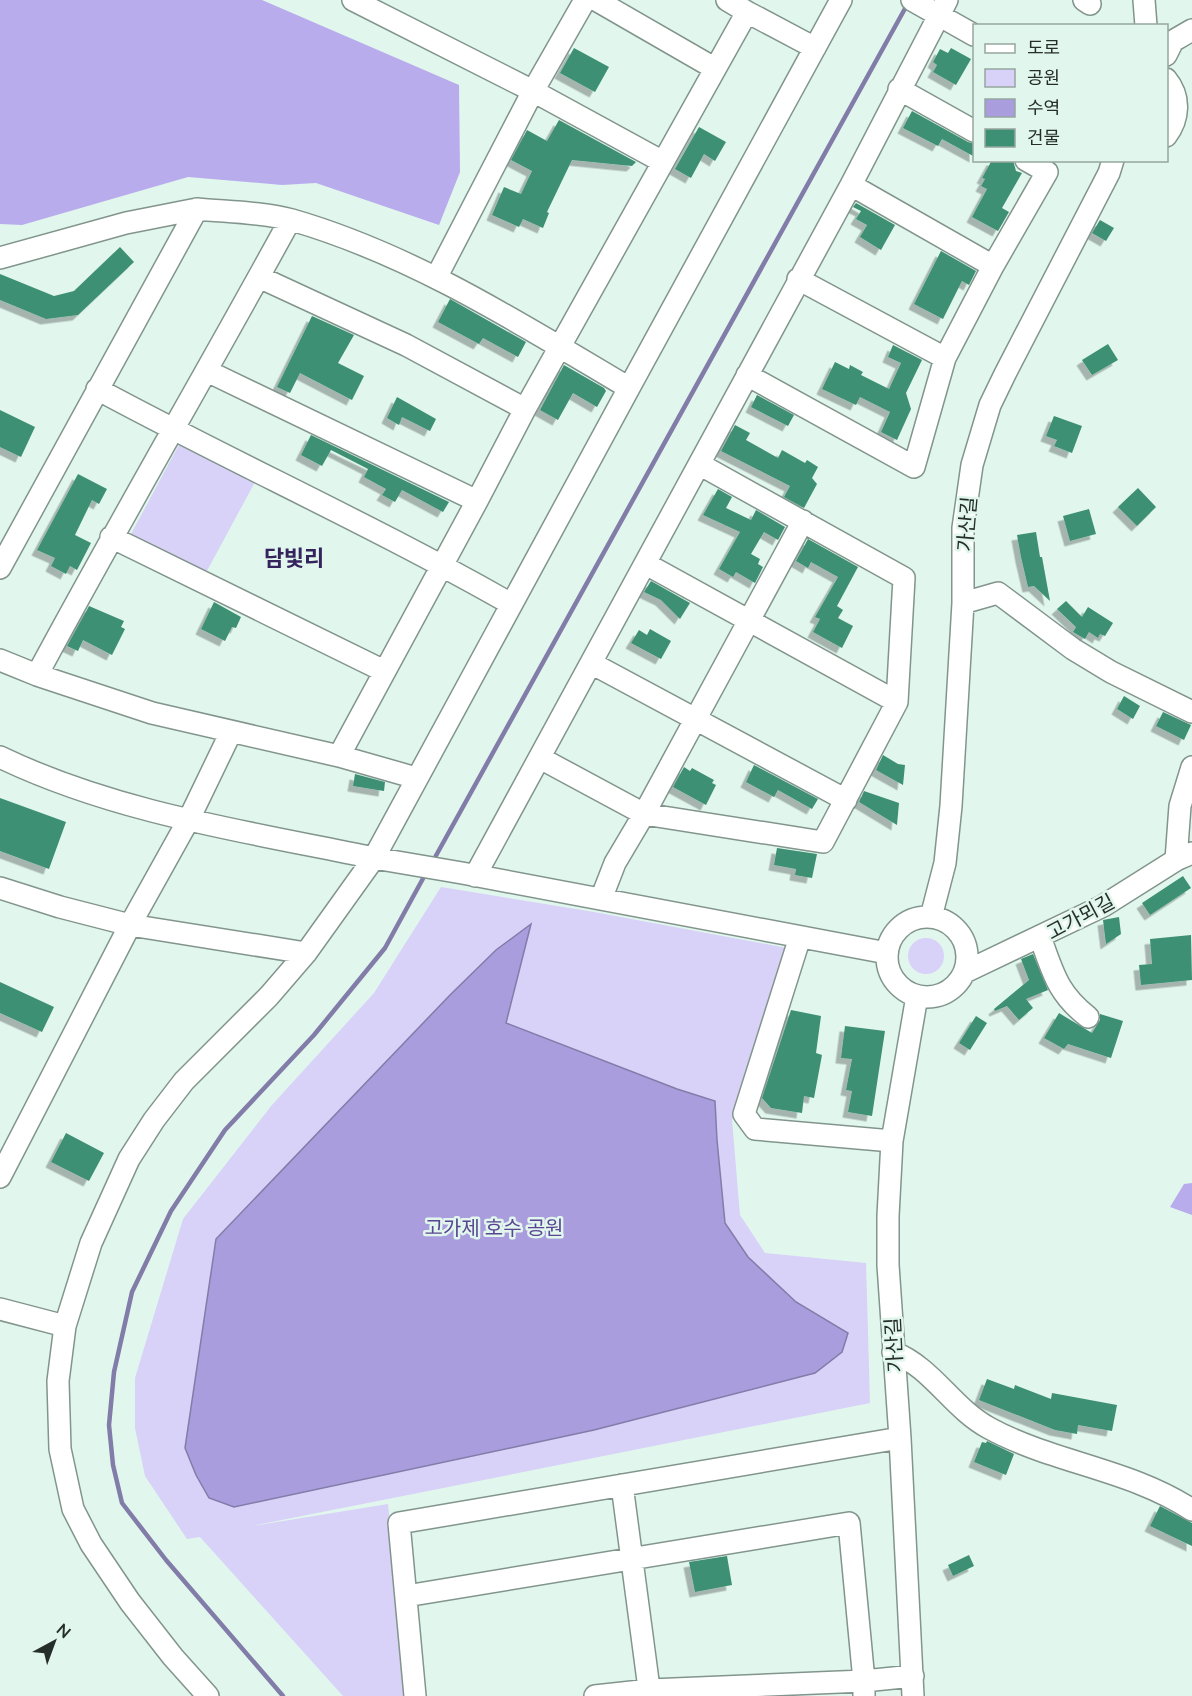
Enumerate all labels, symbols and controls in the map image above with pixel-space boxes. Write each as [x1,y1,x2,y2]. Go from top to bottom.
legend [973,24,1168,162]
text: 도로 [1027,36,1060,58]
text: 공원 [1027,66,1060,88]
text: 수역 [1027,96,1060,118]
text: 건물 [1027,126,1060,148]
street label: 가산길 [952,495,980,553]
district label: 담빛리 [264,544,324,571]
street label: 고가뫼길 [1042,888,1118,944]
park label: 고가제 호수 공원 [424,1215,564,1239]
street label: 가산길 [880,1317,906,1373]
north arrow [24,1612,84,1672]
text: N [53,1619,75,1642]

